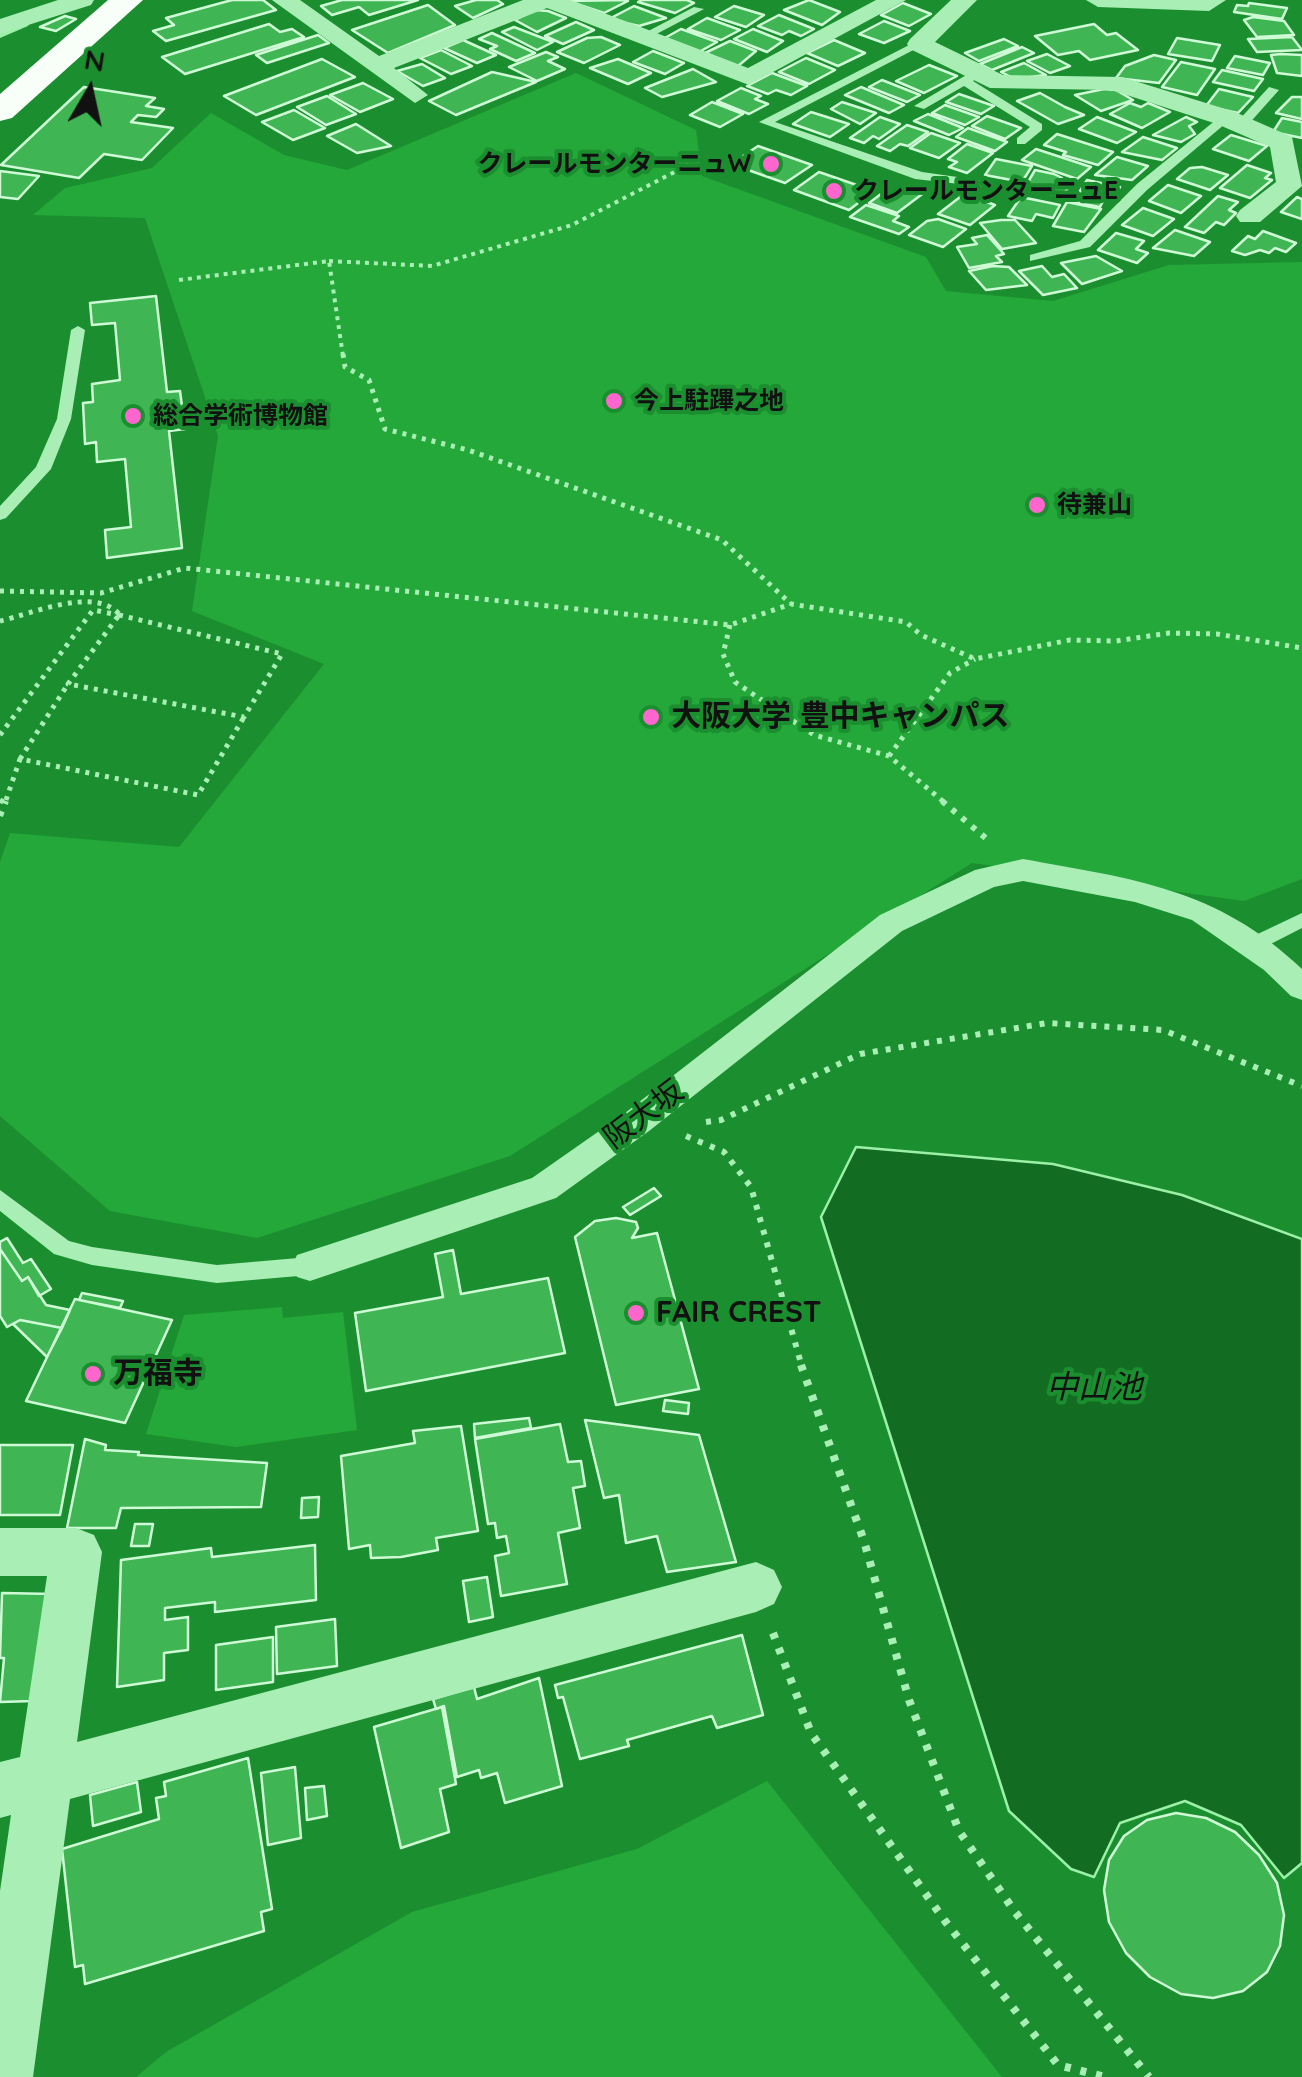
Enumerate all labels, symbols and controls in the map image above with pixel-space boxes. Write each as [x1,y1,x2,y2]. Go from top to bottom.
north arrow [40,40,140,140]
text: N [82,41,108,79]
place label: クレールモンターニュW [477,149,751,179]
marker: クレールモンターニュW [760,153,782,175]
place label: クレールモンターニュE [854,176,1118,206]
marker: クレールモンターニュE [823,180,845,202]
place label: 今上駐蹕之地 [634,386,784,416]
marker: 今上駐蹕之地 [603,390,625,412]
place label: 総合学術博物館 [153,401,328,431]
marker: 総合学術博物館 [122,405,144,427]
place label: 待兼山 [1057,490,1132,520]
marker: 待兼山 [1026,494,1048,516]
place label: 大阪大学 豊中キャンパス [671,699,1009,735]
marker: 大阪大学 豊中キャンパス [640,706,662,728]
street label: 阪大坂 [597,1074,691,1156]
place label: FAIR CREST [656,1295,822,1331]
marker: FAIR CREST [625,1302,647,1324]
place label: 万福寺 [113,1356,203,1392]
marker: 万福寺 [82,1363,104,1385]
water label: 中山池 [1046,1369,1142,1407]

